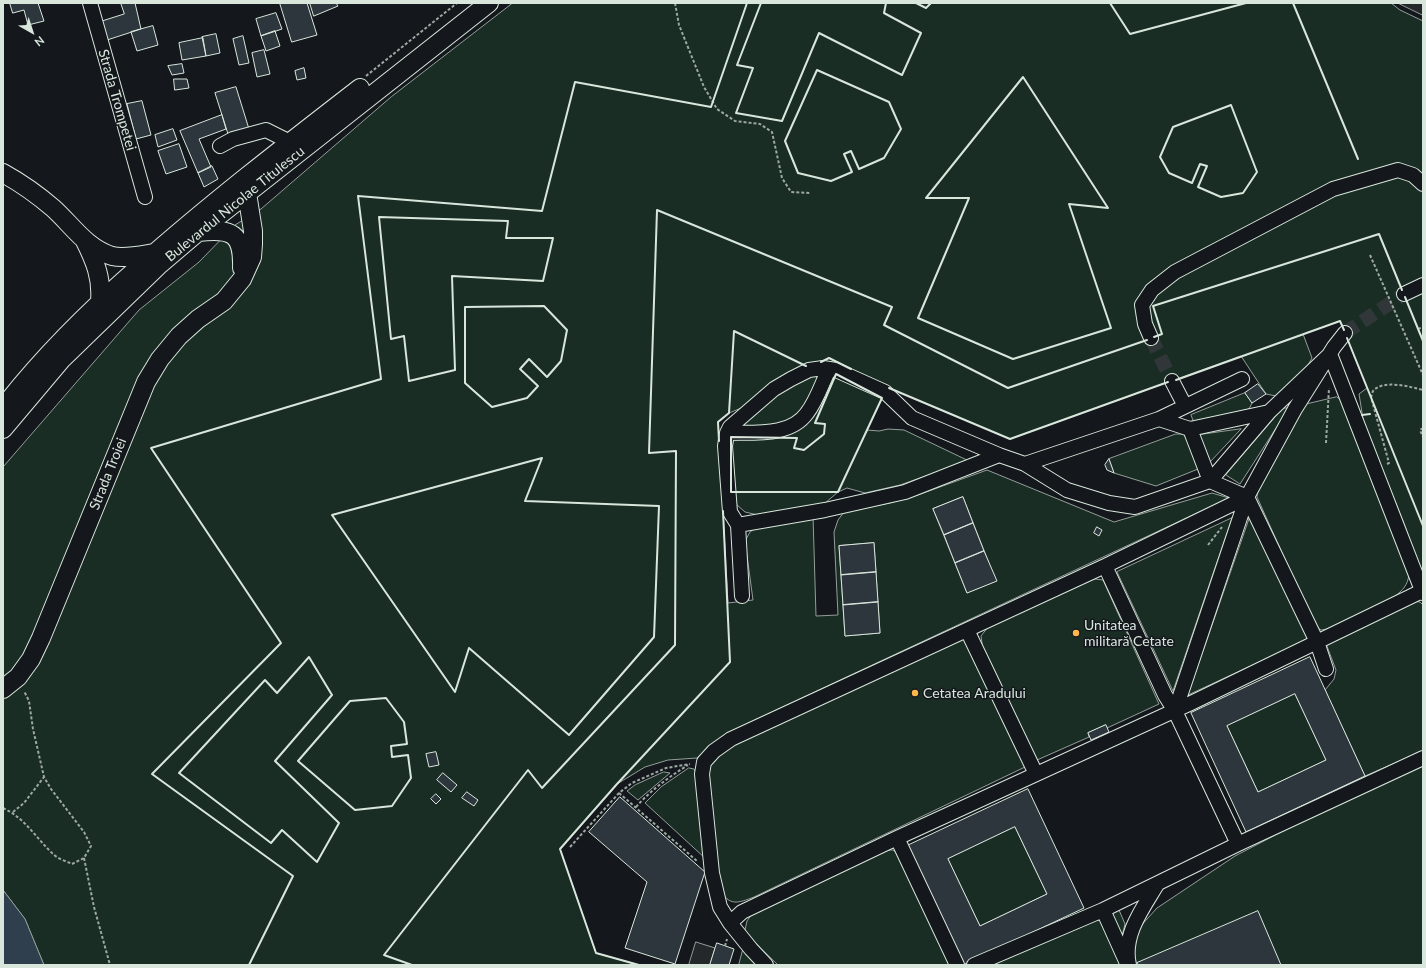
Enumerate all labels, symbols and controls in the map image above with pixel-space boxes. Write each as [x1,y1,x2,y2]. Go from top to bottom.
north arrow [12,12,52,52]
text: N [32,34,47,49]
street label: Strada Trompetei [95,47,139,153]
street label: Bulevardul Nicolae Titulescu [162,143,308,265]
street label: Strada Troiei [86,436,130,512]
place label: Unitatea militară Cetate [1084,617,1174,650]
marker: Unitatea militară Cetate [1071,628,1081,638]
place label: Cetatea Aradului [923,685,1026,701]
marker: Cetatea Aradului [910,688,920,698]

